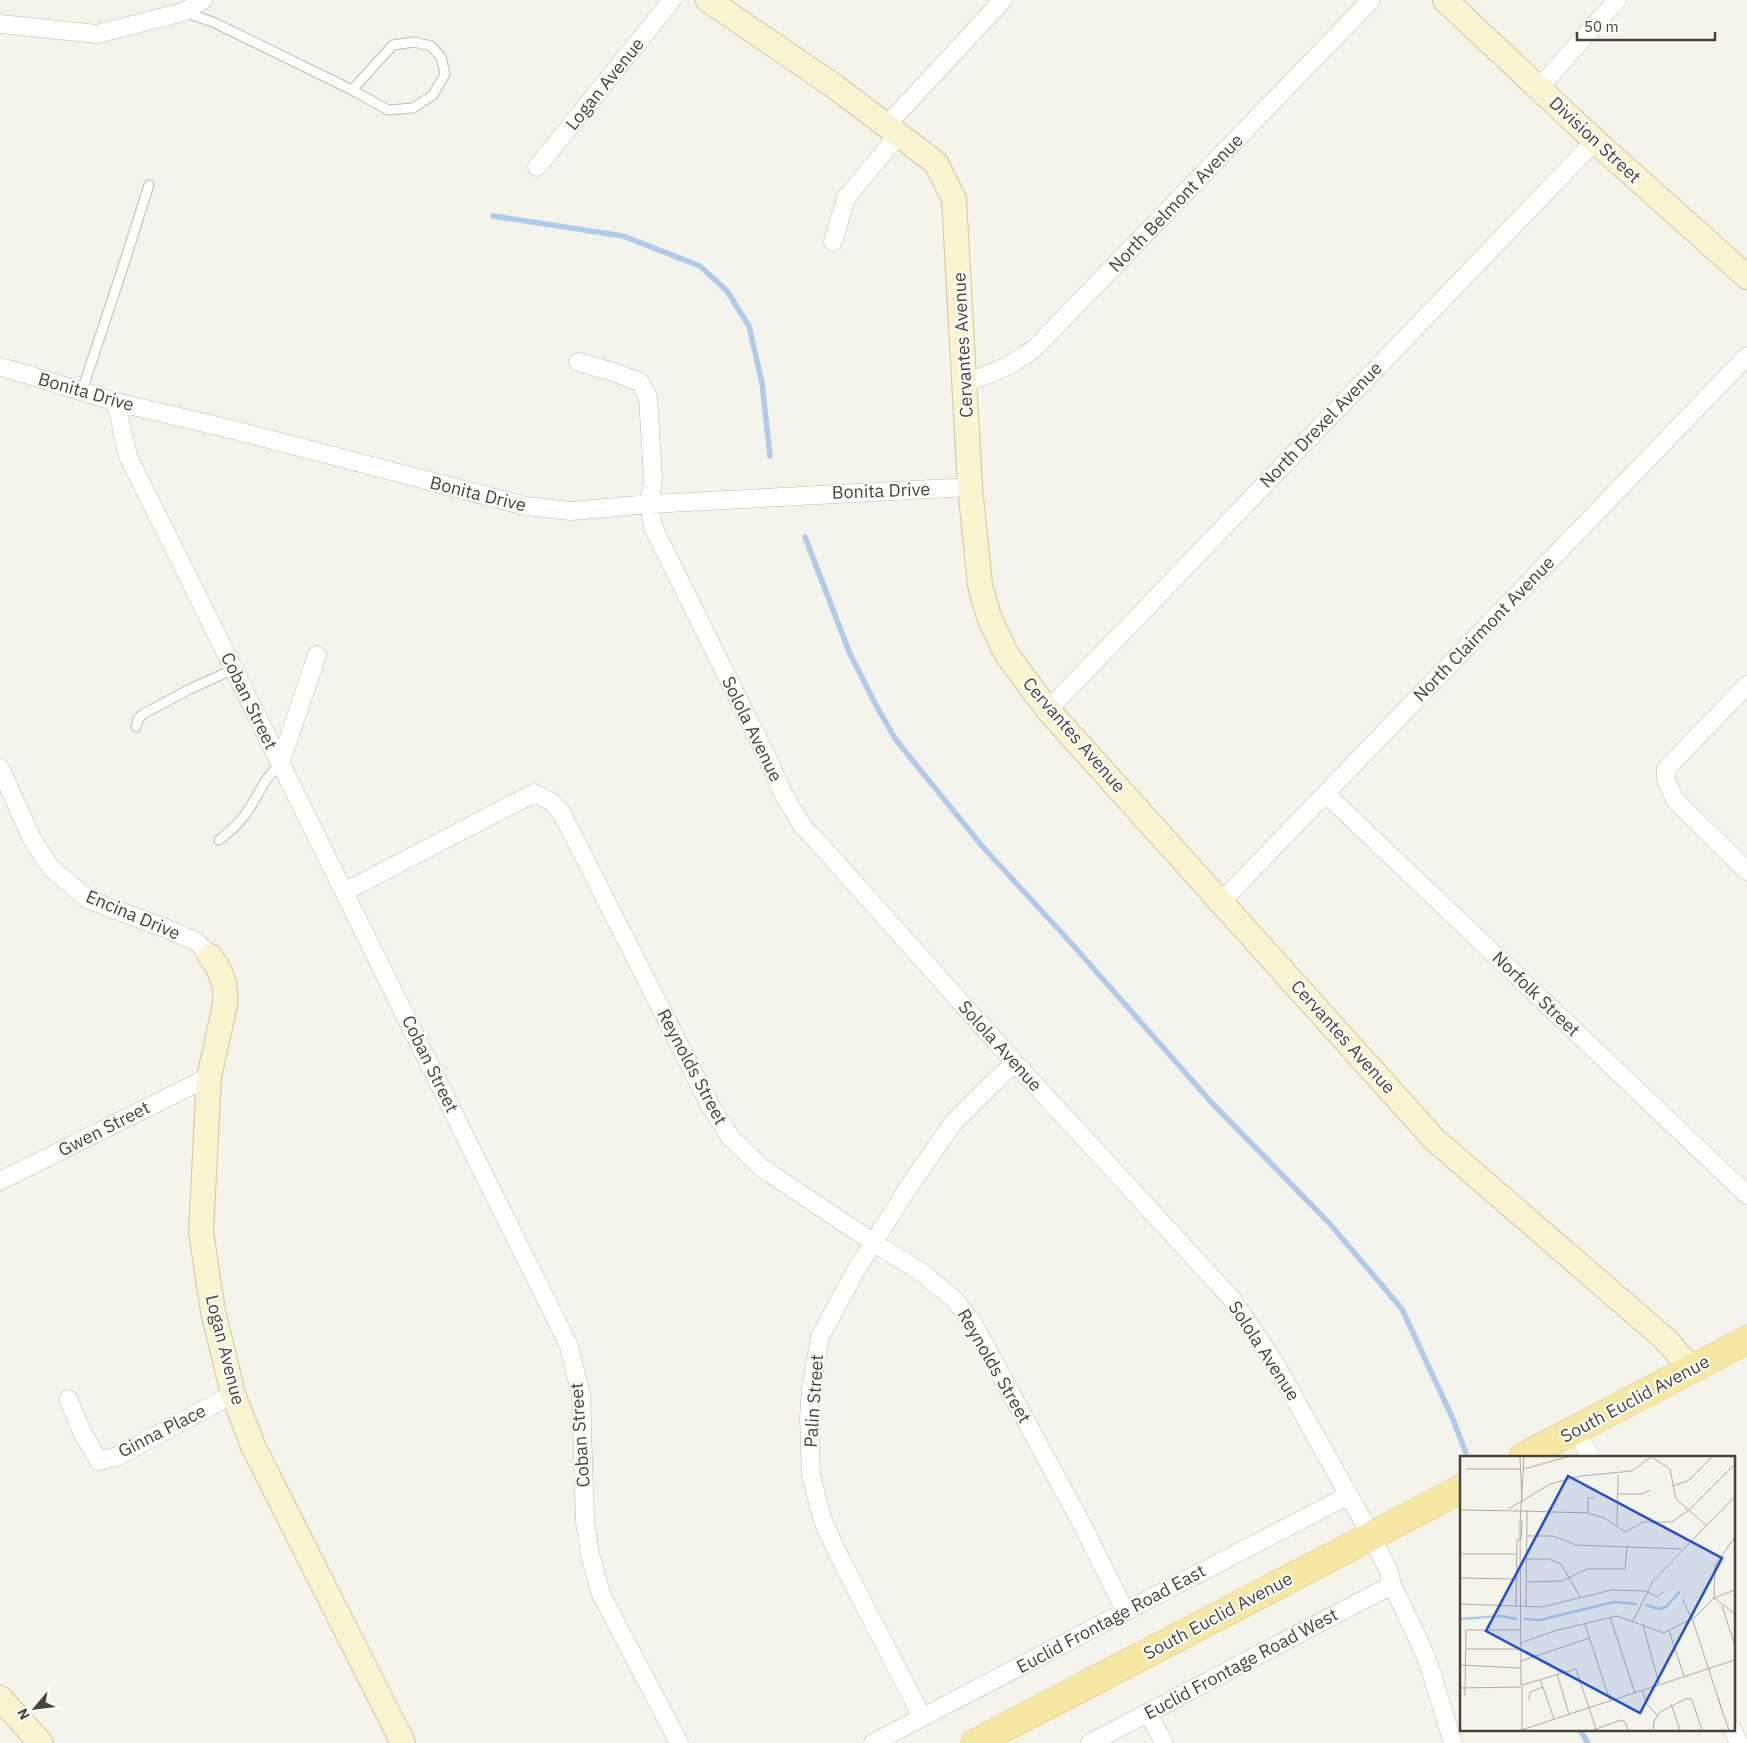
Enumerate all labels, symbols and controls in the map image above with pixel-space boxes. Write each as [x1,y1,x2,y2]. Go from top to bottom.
scale bar [1577,10,1714,42]
text: 50 m [1584,17,1619,36]
street label: Logan Avenue [560,33,649,135]
street label: Division Street [1545,91,1646,188]
street label: North Belmont Avenue [1104,129,1248,277]
street label: Cervantes Avenue [947,272,978,418]
street label: North Drexel Avenue [1255,357,1387,493]
street label: Bonita Drive [36,367,137,416]
street label: Bonita Drive [428,470,529,517]
street label: Bonita Drive [831,477,931,504]
street label: North Clairmont Avenue [1408,551,1559,706]
street label: Coban Street [216,648,283,753]
street label: Solola Avenue [717,672,788,785]
street label: Cervantes Avenue [1018,672,1131,797]
street label: Encina Drive [83,884,184,945]
street label: Norfolk Street [1488,946,1585,1041]
street label: Cervantes Avenue [1286,975,1401,1099]
street label: Solola Avenue [954,995,1047,1096]
street label: Reynolds Street [652,1005,733,1129]
street label: Coban Street [397,1011,464,1116]
street label: Gwen Street [54,1096,154,1161]
street label: Logan Avenue [201,1292,250,1407]
street label: Solola Avenue [1224,1297,1305,1405]
street label: Reynolds Street [952,1305,1036,1427]
street label: South Euclid Avenue [1556,1349,1713,1448]
street label: Palin Street [799,1353,828,1448]
street label: Coban Street [564,1382,595,1488]
street label: Ginna Place [114,1399,210,1462]
inset map [1460,1456,1734,1730]
street label: Euclid Frontage Road East [1012,1559,1209,1678]
street label: South Euclid Avenue [1139,1566,1296,1665]
street label: Euclid Frontage Road West [1140,1603,1342,1724]
north arrow [10,1683,60,1733]
text: N [13,1705,34,1723]

